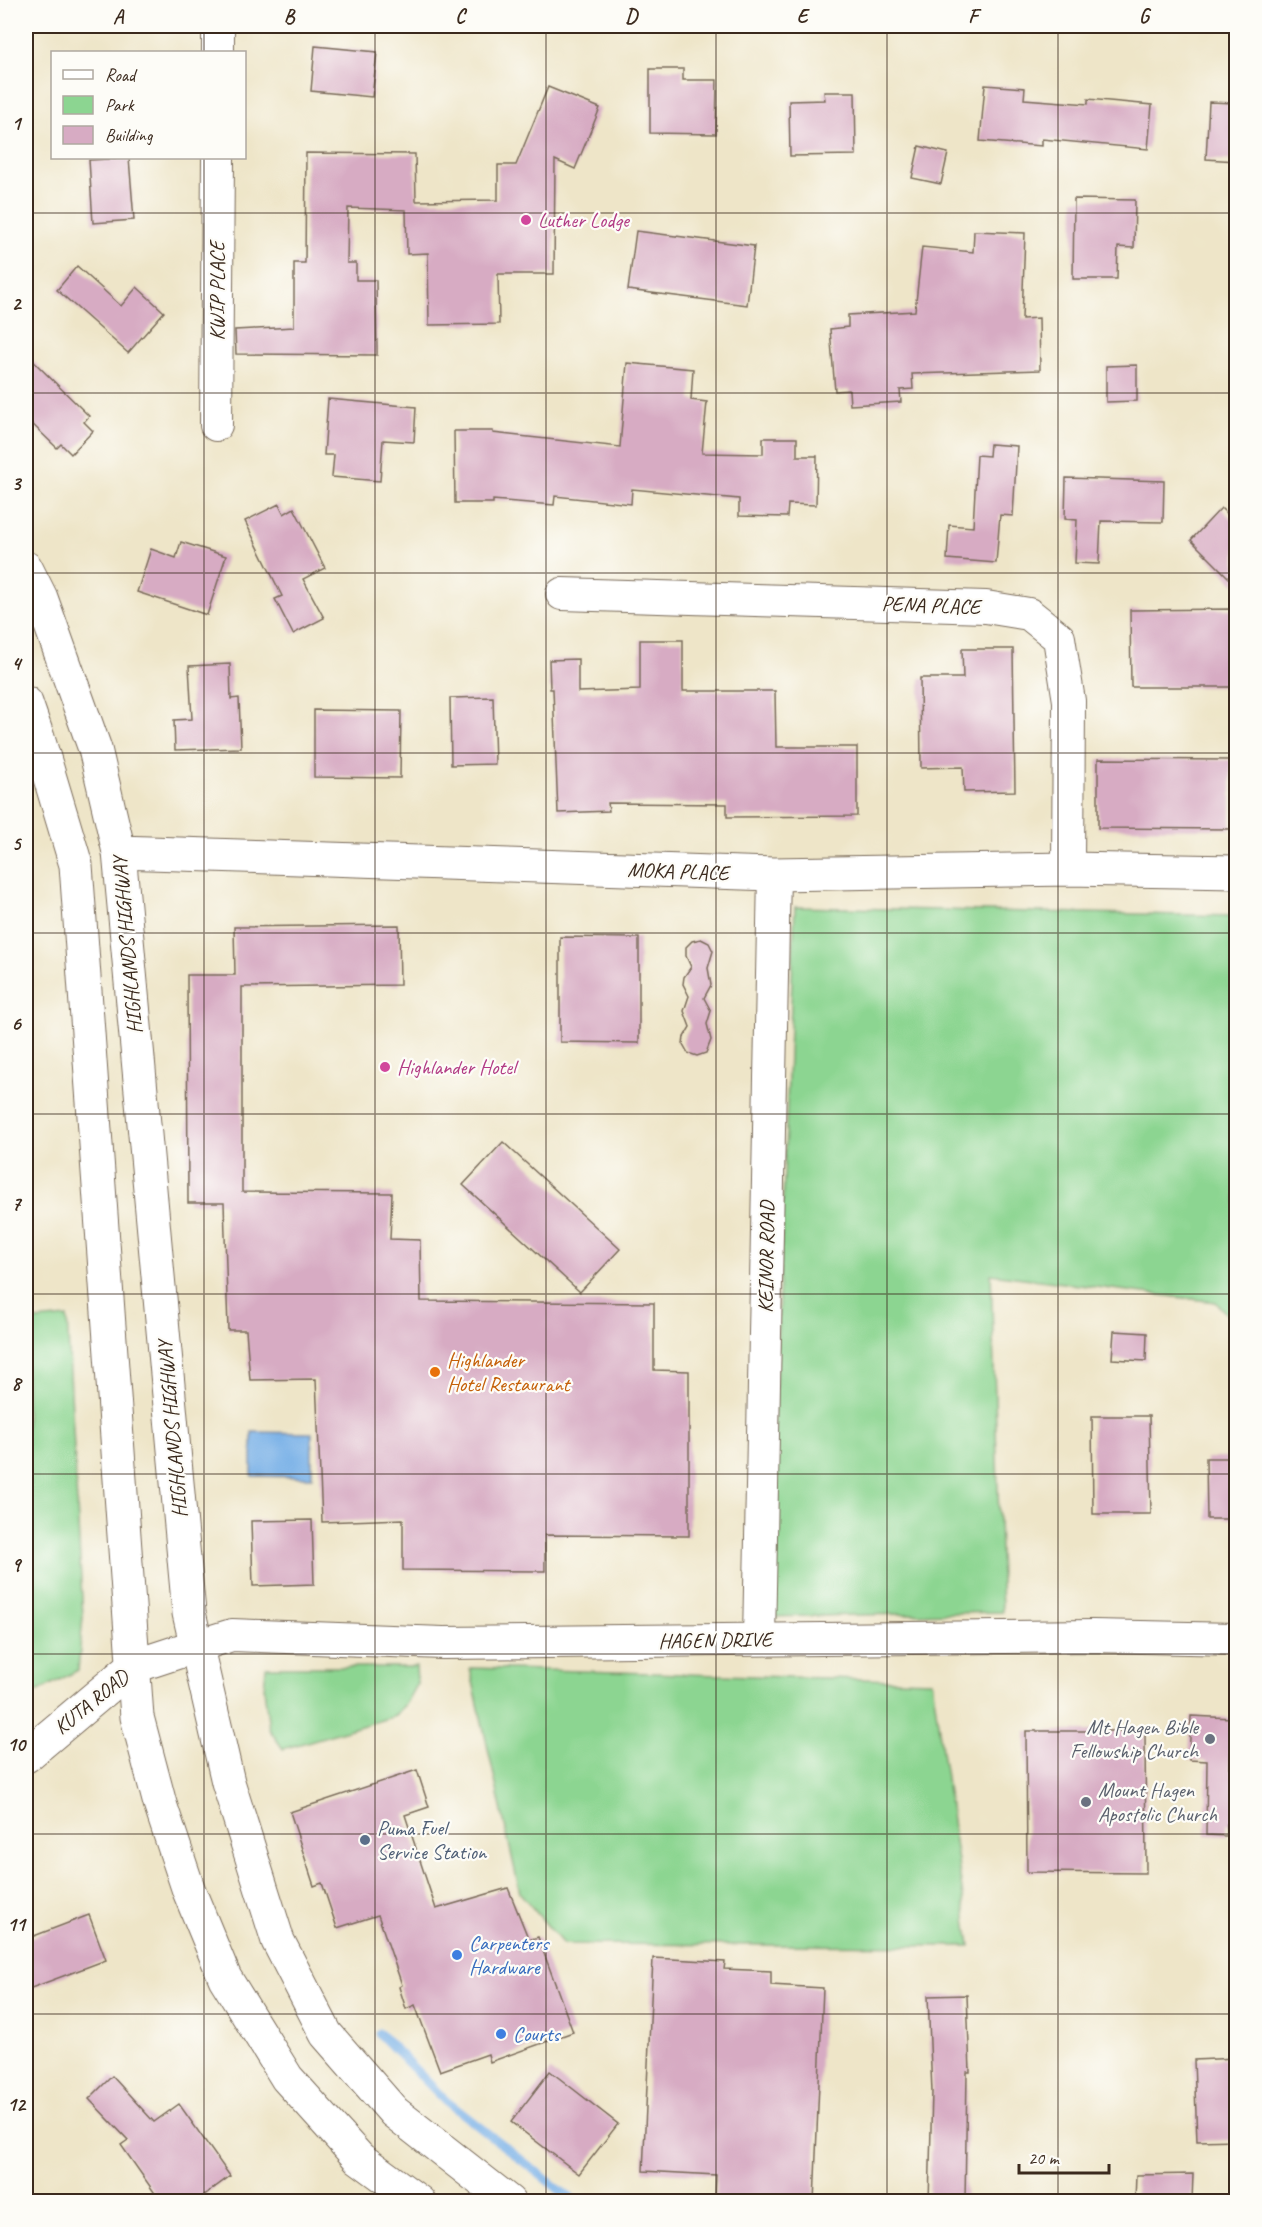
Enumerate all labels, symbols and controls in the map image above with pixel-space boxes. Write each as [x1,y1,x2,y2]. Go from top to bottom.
text: A [113,4,125,29]
text: B [284,4,296,29]
text: C [455,4,467,29]
text: D [625,4,639,29]
text: E [797,4,811,29]
text: F [968,4,982,29]
text: G [1139,4,1152,29]
legend [51,51,246,159]
text: Road [105,64,138,86]
text: Park [105,94,135,116]
text: 1 [12,111,23,136]
text: Building [105,124,154,146]
place label: Luther Lodge [538,207,631,233]
marker: Luther Lodge [519,213,533,227]
street label: KWIP PLACE [204,239,230,341]
text: 2 [12,291,23,316]
text: 3 [12,471,23,496]
street label: PENA PLACE [881,590,983,620]
text: 4 [12,651,24,676]
text: 5 [12,831,23,856]
street label: HIGHLANDS HIGHWAY [106,852,148,1035]
street label: MOKA PLACE [627,856,732,886]
text: 6 [11,1011,22,1036]
place label: Highlander Hotel [397,1054,519,1080]
marker: Highlander Hotel [378,1060,392,1074]
text: 7 [12,1191,23,1216]
street label: KEINOR ROAD [752,1199,780,1313]
street label: HIGHLANDS HIGHWAY [151,1336,193,1519]
place label: Highlander Hotel Restaurant [447,1347,572,1397]
marker: Highlander Hotel Restaurant [428,1365,442,1379]
text: 8 [12,1371,24,1396]
text: 9 [12,1552,23,1577]
street label: HAGEN DRIVE [658,1626,775,1654]
street label: KUTA ROAD [48,1663,135,1740]
place label: Mt Hagen Bible Fellowship Church [1070,1714,1200,1764]
text: 10 [7,1732,27,1757]
marker: Mt Hagen Bible Fellowship Church [1203,1732,1217,1746]
place label: Mount Hagen Apostolic Church [1098,1777,1217,1827]
marker: Mount Hagen Apostolic Church [1079,1795,1093,1809]
place label: Puma Fuel Service Station [377,1815,488,1865]
marker: Puma Fuel Service Station [358,1833,372,1847]
text: 11 [7,1912,27,1937]
place label: Carpenters Hardware [469,1930,550,1980]
marker: Carpenters Hardware [450,1948,464,1962]
place label: Courts [513,2021,562,2047]
marker: Courts [494,2027,508,2041]
text: 12 [7,2092,27,2117]
scale bar [1019,2137,1109,2175]
text: 20 m [1028,2147,1061,2169]

